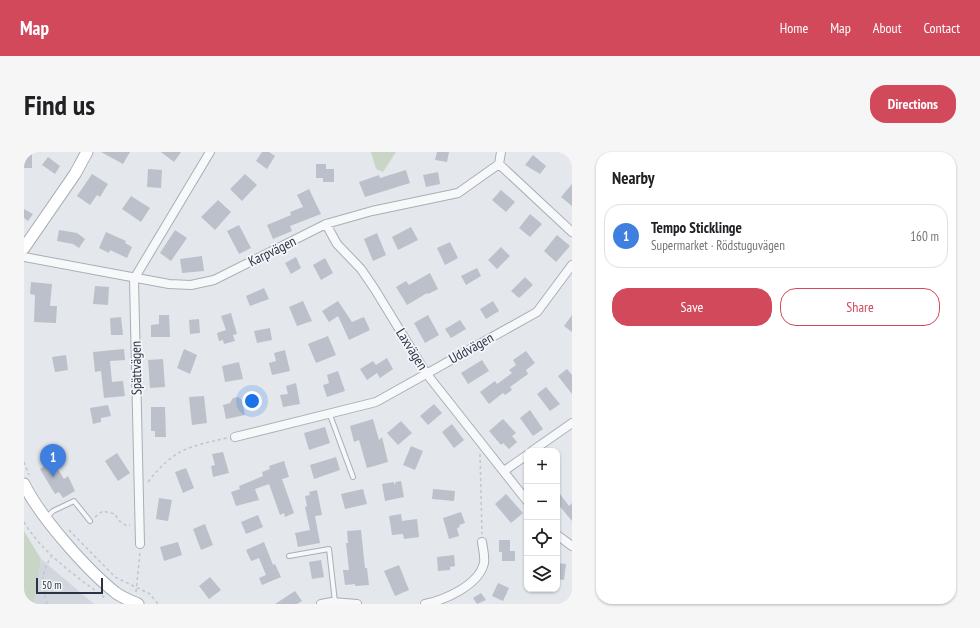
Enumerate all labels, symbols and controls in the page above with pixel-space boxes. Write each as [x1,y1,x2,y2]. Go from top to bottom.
text: Map [20,16,49,40]
text: Home [780,19,808,37]
text: Map [830,19,851,37]
text: About [873,19,902,37]
text: Contact [924,19,960,37]
button: Directions [870,85,956,123]
text: Find us [24,86,95,123]
text: Nearby [612,167,655,189]
text: Tempo Sticklinge [651,218,742,237]
text: 1 [623,228,629,245]
text: 160 m [910,228,939,245]
street label: Karpvägen [245,232,299,270]
text: Supermarket · Rödstuguvägen [651,237,785,254]
button: Save [612,288,772,326]
button: Share [780,288,940,326]
street label: Laxvägen [392,325,432,373]
street label: Uddvägen [445,328,497,368]
street label: Spättvägen [127,341,145,395]
your location [242,391,262,411]
pin: 1 [40,444,66,477]
map controls [524,448,560,592]
button: + [524,448,560,484]
button: − [524,484,560,520]
button: locate [524,520,560,556]
button: layers [524,556,560,592]
scale bar [36,576,103,595]
text: 50 m [42,578,61,592]

